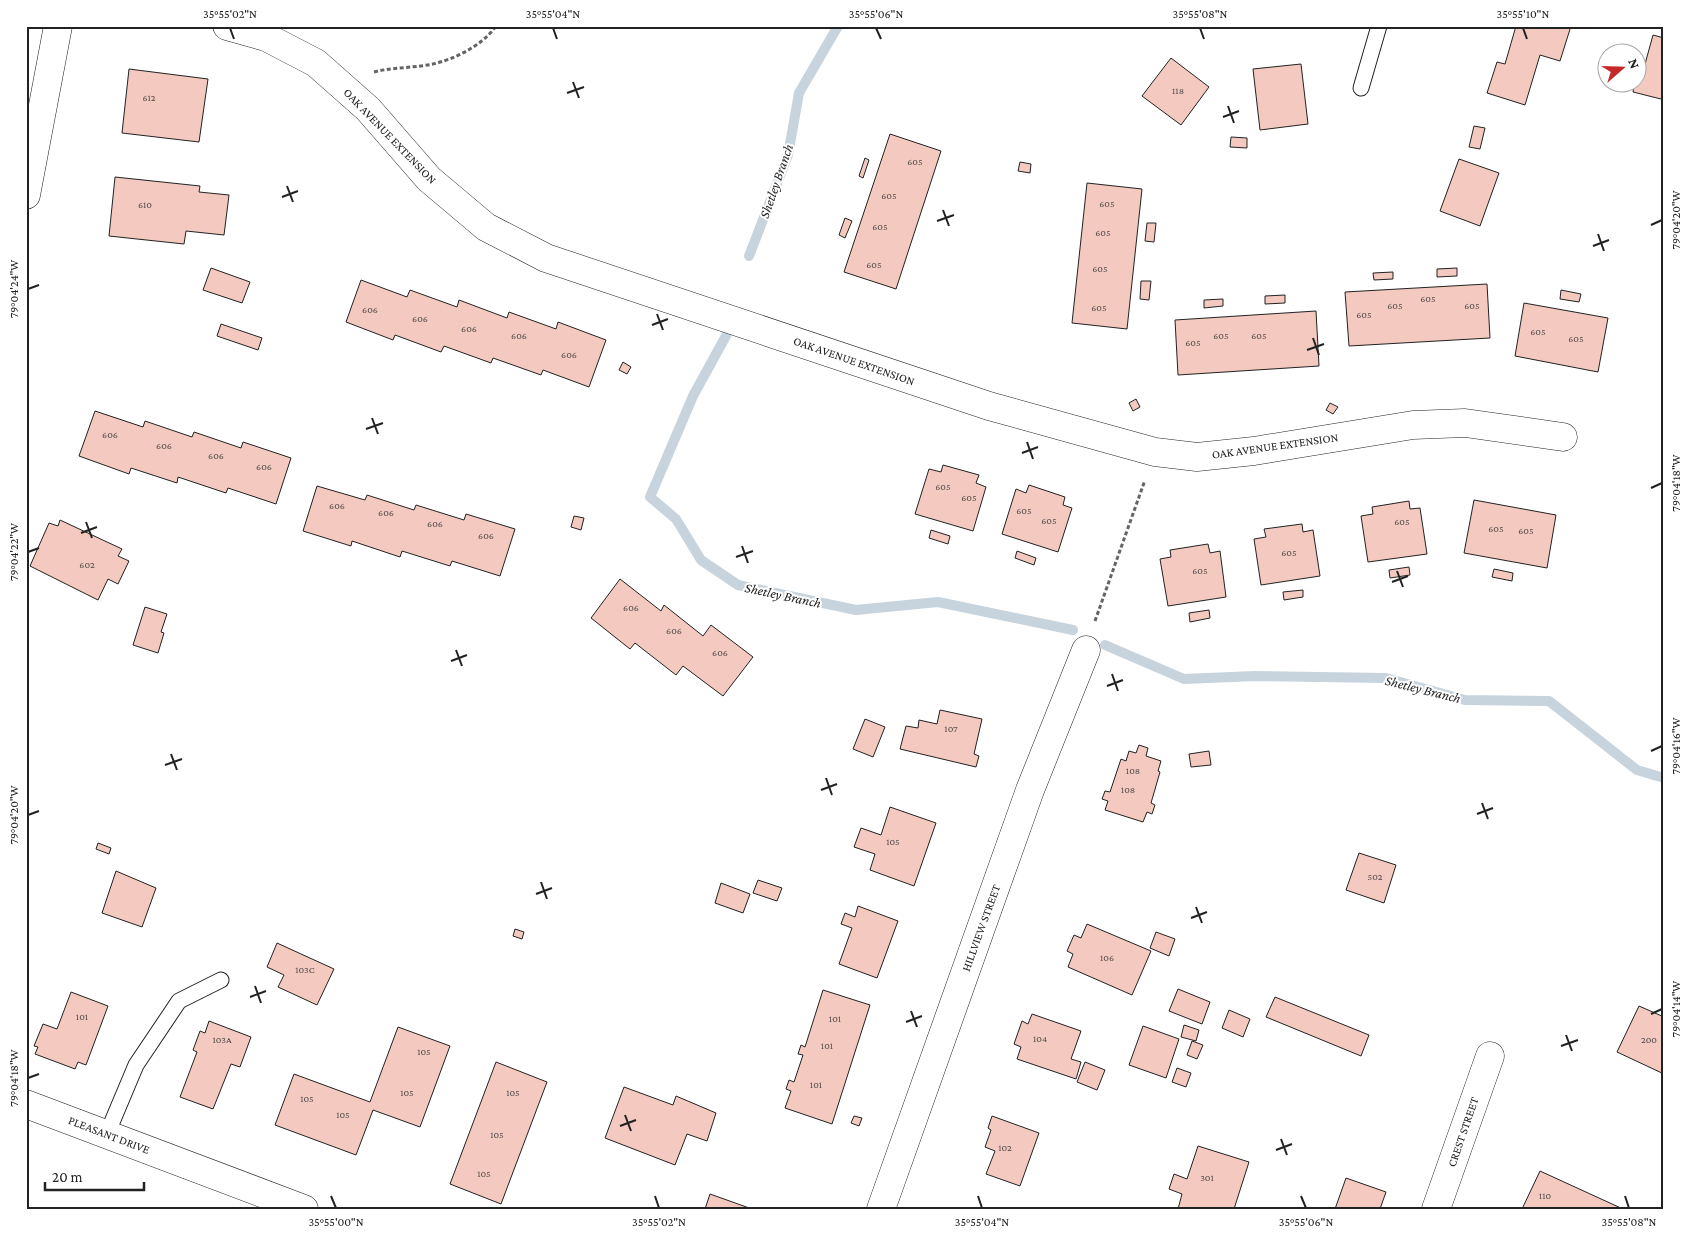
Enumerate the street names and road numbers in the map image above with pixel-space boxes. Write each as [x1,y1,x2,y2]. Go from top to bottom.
street label: OAK AVENUE EXTENSION [341,85,439,187]
street label: OAK AVENUE EXTENSION [791,334,917,388]
street label: OAK AVENUE EXTENSION [1211,430,1339,462]
street label: HILLVIEW STREET [959,882,1003,973]
street label: CREST STREET [1445,1095,1482,1169]
street label: PLEASANT DRIVE [66,1113,152,1157]

